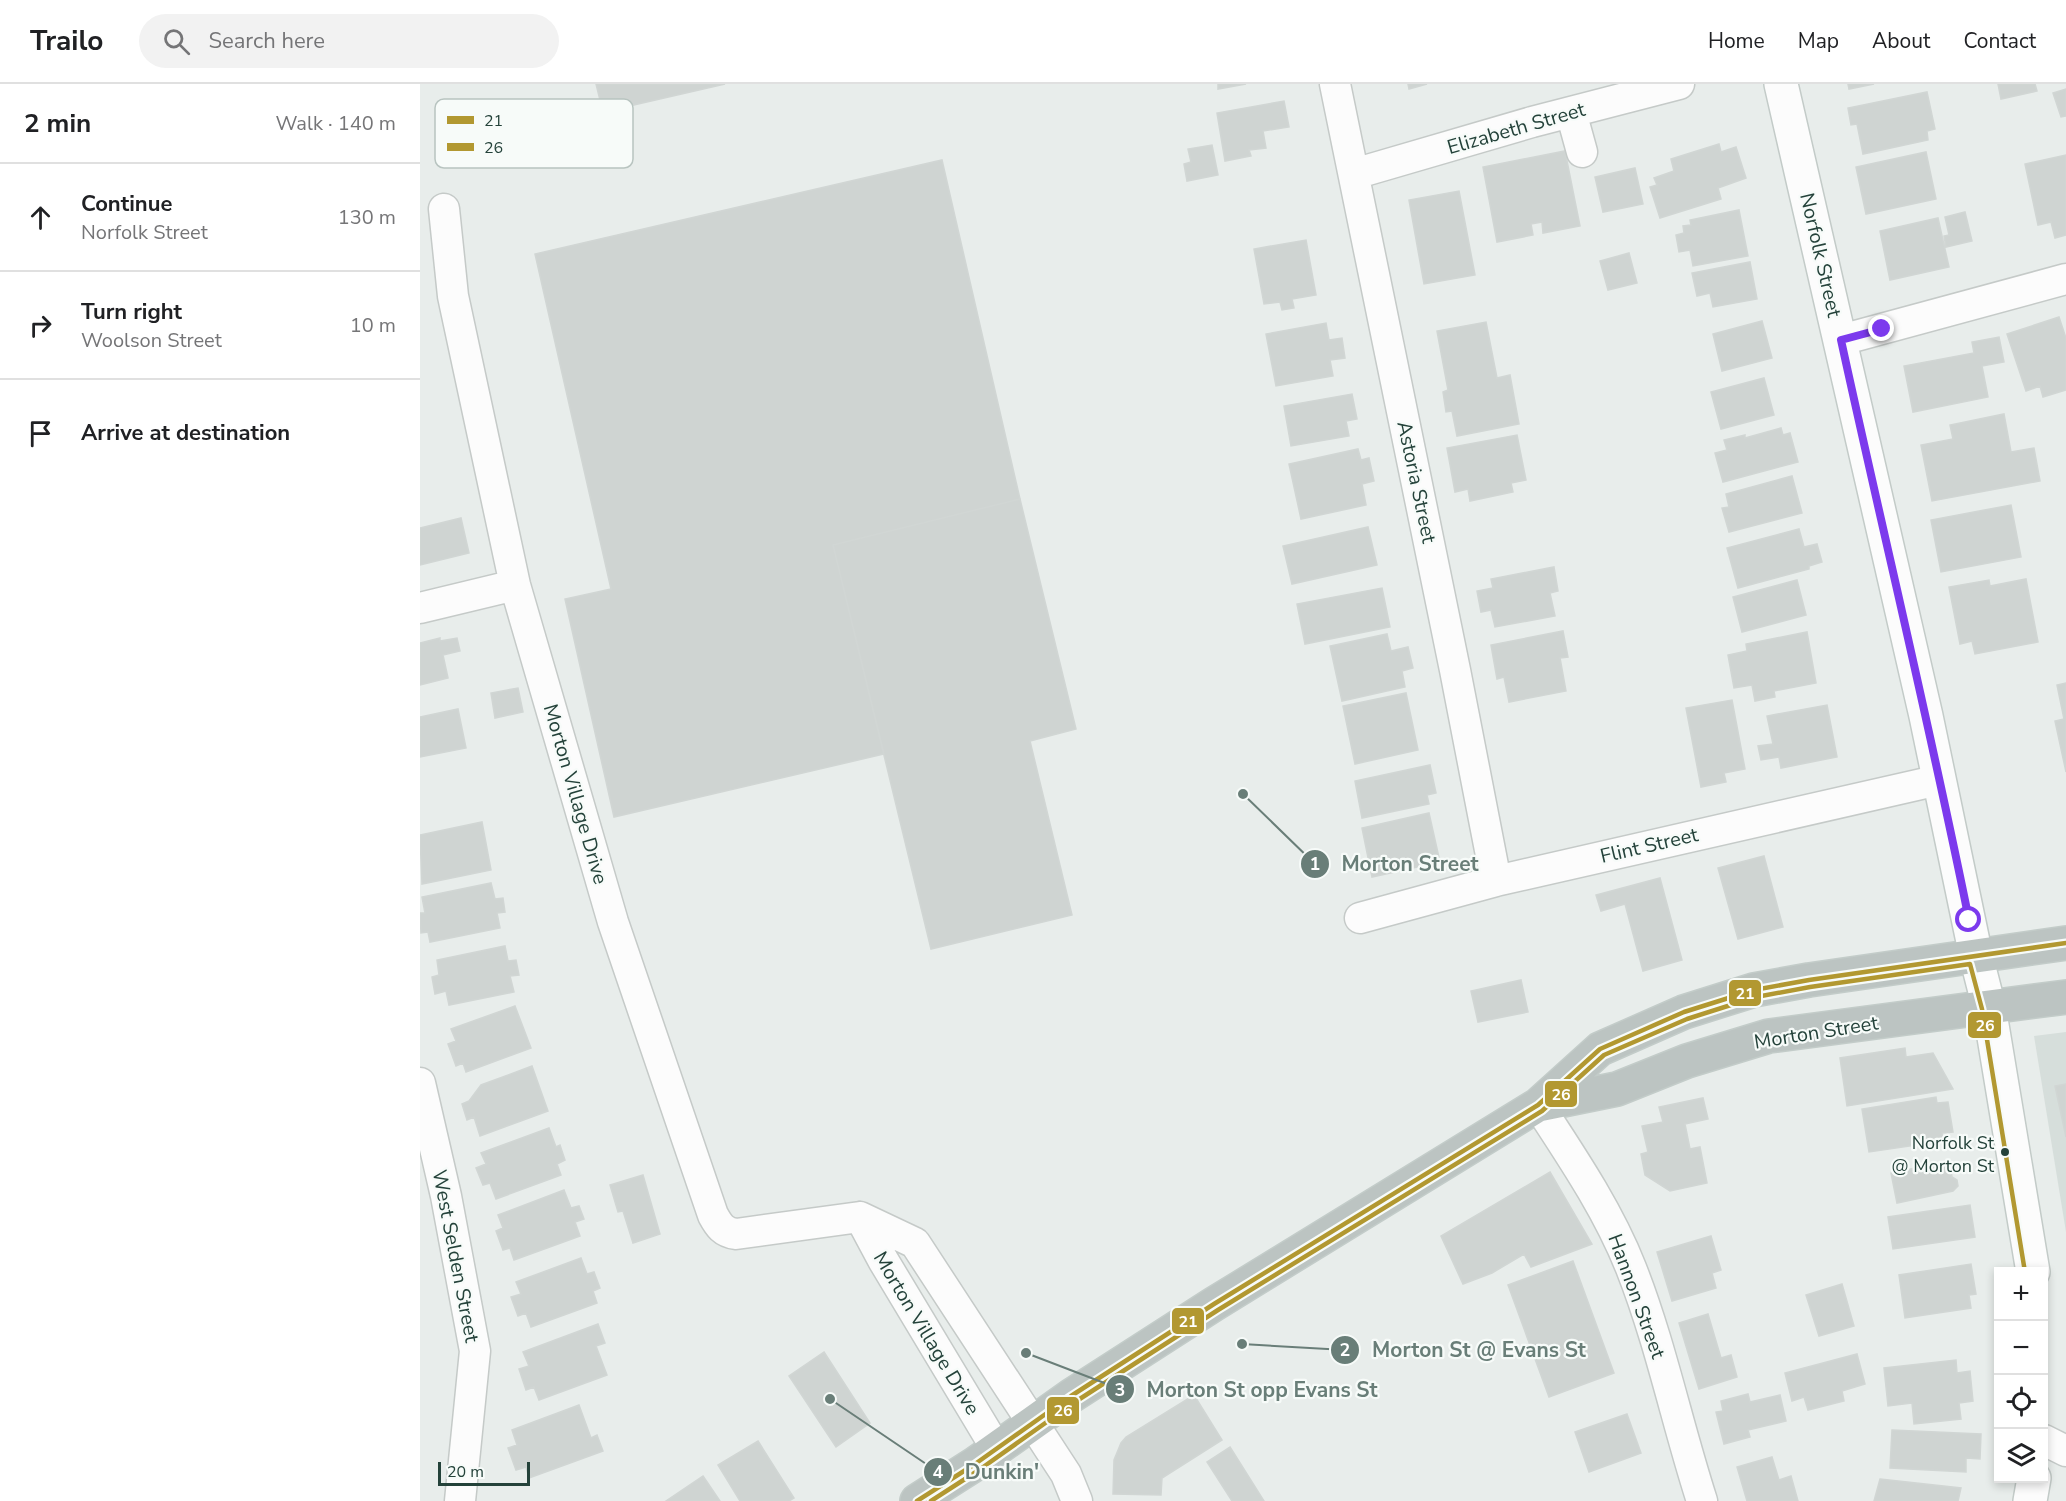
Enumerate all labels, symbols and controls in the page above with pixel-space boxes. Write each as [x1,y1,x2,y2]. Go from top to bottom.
search box [139,14,559,68]
text: Trailo [30,22,103,60]
icon: search [160,25,193,58]
text: Search here [208,26,325,56]
text: Home [1708,27,1765,55]
text: Map [1798,27,1839,55]
text: About [1872,27,1930,55]
text: Contact [1963,27,2036,55]
street label: Elizabeth Street [1444,96,1589,161]
legend [435,99,633,168]
text: 2 min [24,106,91,141]
text: Walk · 140 m [276,110,396,137]
text: 21 [484,110,503,132]
text: 26 [484,137,503,159]
text: Continue [81,189,172,219]
street label: Norfolk Street [1793,190,1848,321]
icon: ahead [24,201,57,234]
text: 130 m [338,204,396,231]
text: Norfolk Street [81,219,208,246]
text: Turn right [81,297,182,327]
icon: right [24,309,57,342]
text: 10 m [350,312,396,339]
route end [1868,315,1894,341]
text: Woolson Street [81,327,222,354]
icon: arrive [24,417,57,450]
text: Arrive at destination [81,418,290,448]
street label: Astoria Street [1390,419,1443,547]
street label: Morton Village Drive [537,701,614,887]
street label: Flint Street [1598,821,1702,870]
callout: Morton Street [1300,844,1491,883]
text: Morton Street [1341,850,1480,878]
text: 1 [1310,852,1320,876]
route start [1955,906,1981,932]
line badge: 21 [1728,979,1762,1007]
text: 21 [1735,983,1755,1005]
street label: Morton Street [1752,1009,1881,1056]
line badge: 26 [1967,1011,2002,1039]
text: 26 [1975,1015,1995,1037]
line badge: 26 [1544,1080,1578,1108]
text: 26 [1551,1084,1571,1106]
place label: Norfolk St @ Morton St [1892,1131,1995,1178]
marker: Norfolk St @ Morton St [1999,1146,2011,1158]
street label: West Selden Street [426,1167,486,1346]
street label: Hannon Street [1601,1230,1672,1363]
street label: Morton Village Drive [867,1246,986,1420]
map controls [1994,1267,2048,1483]
button: + [1994,1267,2048,1321]
line badge: 21 [1171,1307,1205,1335]
text: 21 [1178,1311,1198,1333]
button: − [1994,1321,2048,1375]
callout: Morton St @ Evans St [1330,1330,1597,1369]
text: Morton St @ Evans St [1372,1336,1587,1364]
text: 2 [1340,1338,1350,1362]
callout: Morton St opp Evans St [1105,1370,1390,1409]
button: locate [1994,1375,2048,1429]
text: Morton St opp Evans St [1146,1376,1378,1404]
text: 3 [1115,1378,1125,1402]
line badge: 26 [1046,1396,1080,1425]
text: 26 [1053,1400,1073,1422]
button: layers [1994,1429,2048,1483]
callout: Dunkin' [923,1452,1051,1491]
text: Dunkin' [965,1458,1039,1486]
scale bar [438,1459,530,1486]
text: 4 [933,1460,944,1484]
text: 20 m [447,1461,484,1483]

